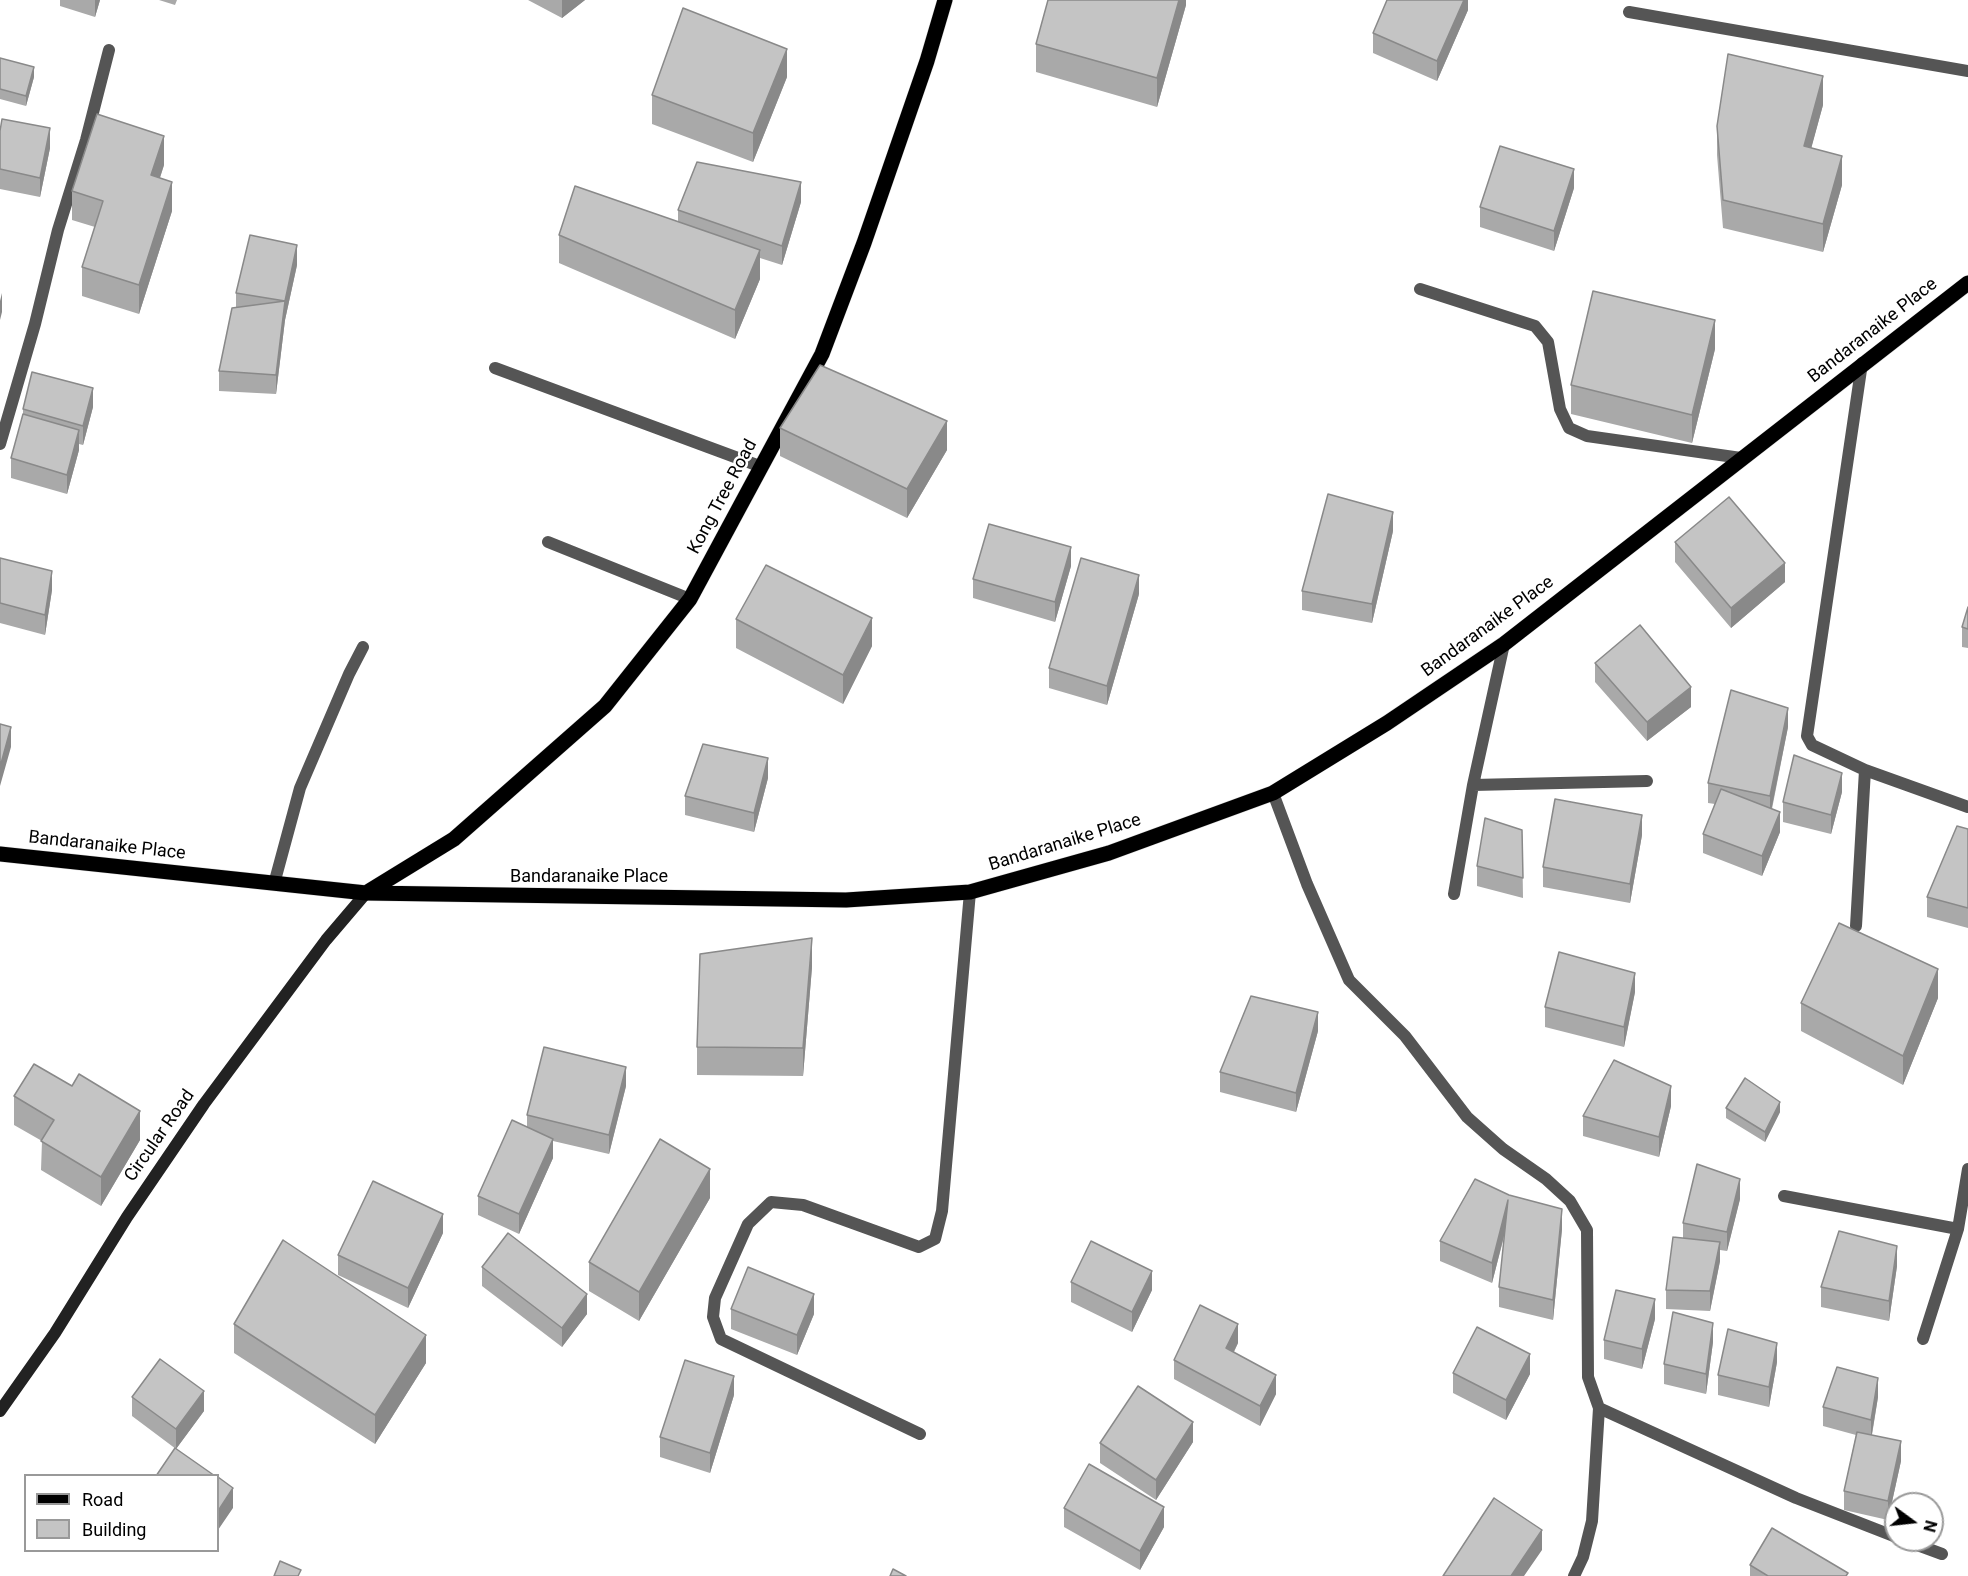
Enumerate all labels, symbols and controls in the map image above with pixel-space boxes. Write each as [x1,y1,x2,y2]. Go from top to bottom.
street label: Bandaranaike Place [1804,274,1942,388]
street label: Kong Tree Road [684,436,762,558]
street label: Bandaranaike Place [1418,572,1558,682]
street label: Bandaranaike Place [986,810,1144,876]
street label: Bandaranaike Place [27,827,187,865]
street label: Bandaranaike Place [510,866,668,888]
street label: Circular Road [120,1086,200,1186]
legend [24,1474,219,1552]
text: Road [82,1489,123,1510]
north arrow [1884,1492,1944,1552]
text: N [1919,1518,1941,1534]
text: Building [82,1519,146,1540]

